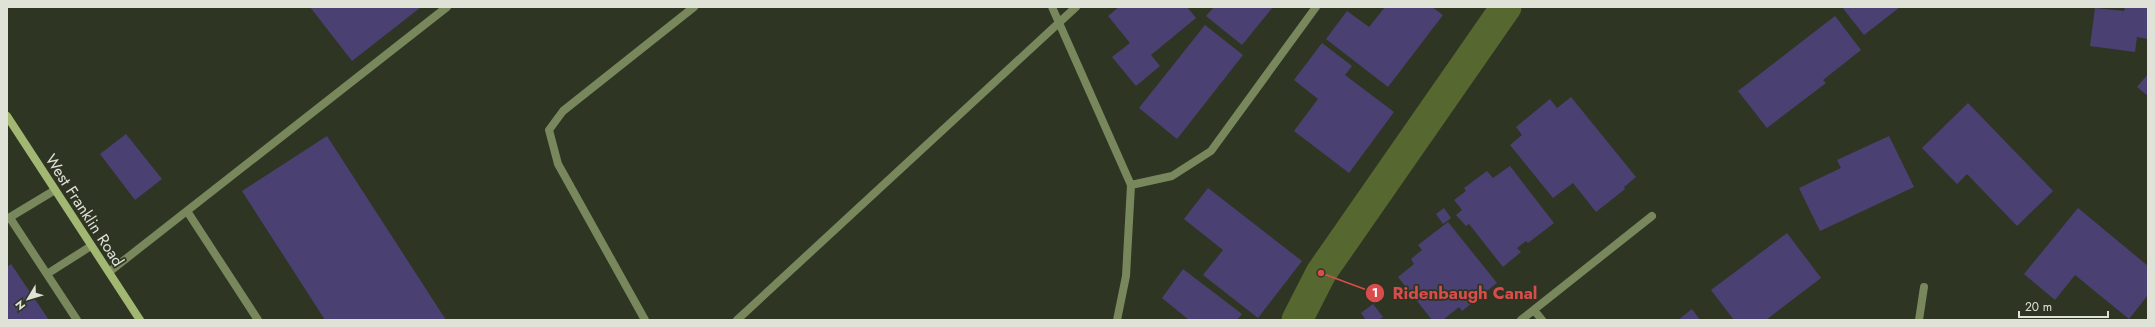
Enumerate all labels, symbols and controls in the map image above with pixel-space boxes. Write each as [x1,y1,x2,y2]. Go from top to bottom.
street label: West Franklin Road [40,150,130,271]
callout: Ridenbaugh Canal [1365,278,1546,307]
north arrow [8,279,48,319]
text: Ridenbaugh Canal [1393,281,1537,305]
text: 1 [1372,284,1378,302]
scale bar [2019,293,2108,319]
text: N [11,297,29,314]
text: 20 m [2025,298,2052,316]

